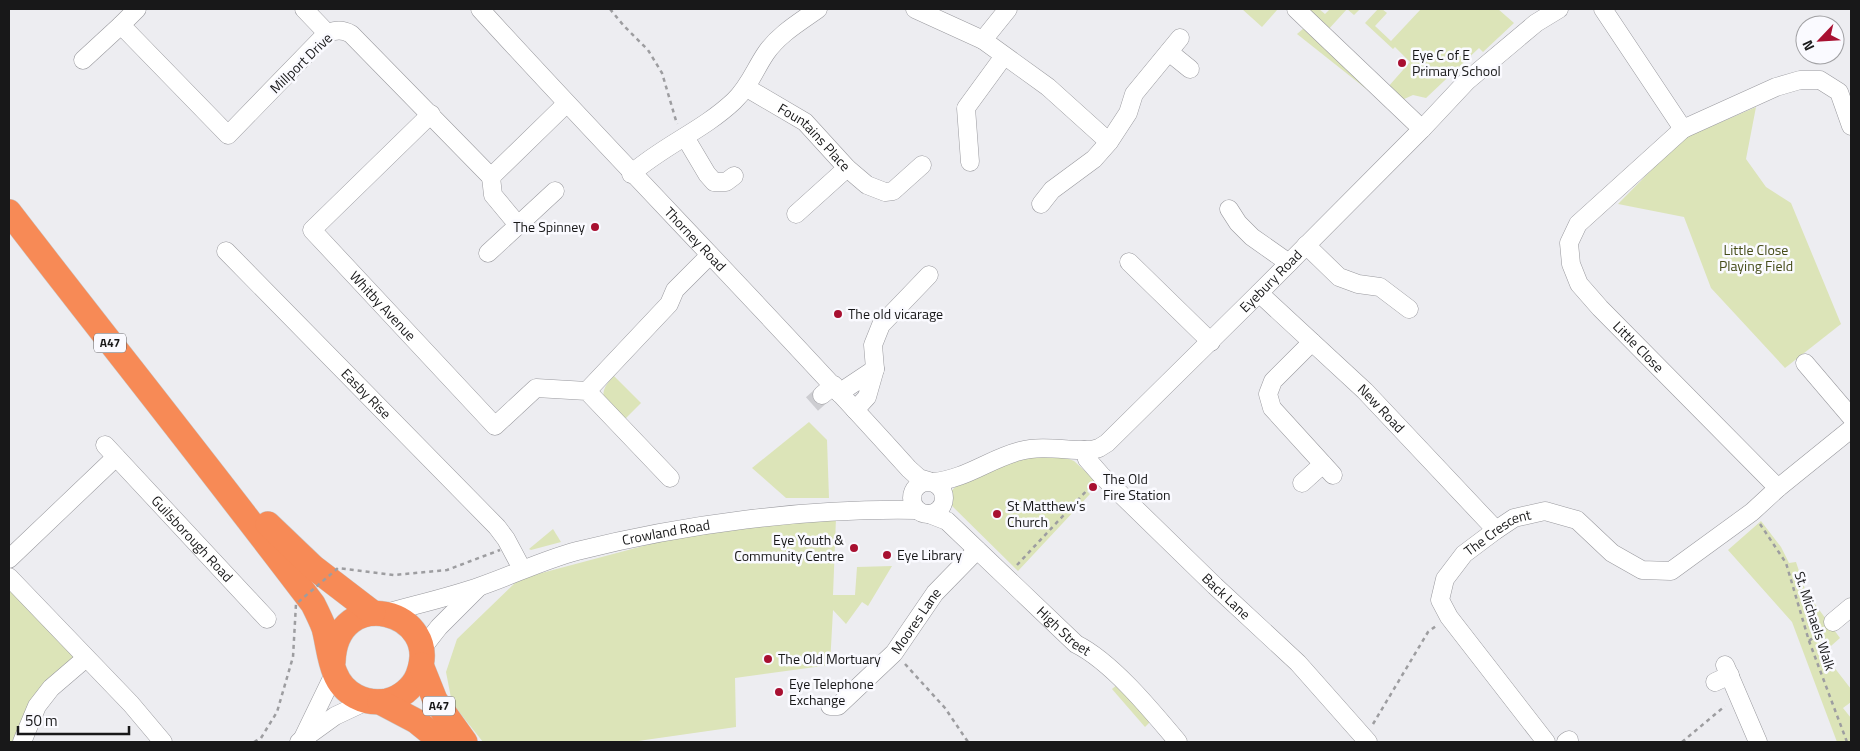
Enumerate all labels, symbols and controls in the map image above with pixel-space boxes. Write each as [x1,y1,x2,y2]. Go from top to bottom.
north arrow [1795,15,1845,65]
street label: Millport Drive [265,27,337,98]
text: N [1796,37,1819,55]
place label: Eye C of E Primary School [1412,44,1501,81]
marker: Eye C of E Primary School [1396,57,1408,69]
street label: Fountains Place [774,97,856,176]
street label: Thorney Road [660,202,731,276]
place label: The Spinney [513,216,585,237]
marker: The Spinney [589,221,601,233]
park label: Little Close Playing Field [1719,239,1793,276]
street label: Eyebury Road [1234,245,1307,317]
street label: Whitby Avenue [345,266,421,345]
place label: The old vicarage [848,303,943,324]
marker: The old vicarage [832,308,844,320]
street label: Little Close [1608,316,1669,377]
road number: A47 [94,333,126,352]
street label: Easby Rise [337,363,396,423]
street label: New Road [1353,378,1410,437]
place label: The Old Fire Station [1103,468,1171,505]
marker: The Old Fire Station [1087,481,1099,493]
street label: Guilsborough Road [147,490,238,586]
place label: St Matthew's Church [1007,495,1086,532]
street label: The Crescent [1459,503,1533,561]
marker: St Matthew's Church [991,508,1003,520]
street label: Crowland Road [620,514,711,550]
place label: Eye Youth & Community Centre [734,529,844,566]
marker: Eye Youth & Community Centre [848,542,860,554]
place label: Eye Library [897,544,962,565]
marker: Eye Library [881,549,893,561]
street label: Back Lane [1197,568,1256,624]
street label: St. Michaels Walk [1790,569,1841,673]
street label: Moores Lane [885,582,945,658]
street label: High Street [1032,601,1096,660]
place label: The Old Mortuary [778,648,881,669]
marker: The Old Mortuary [762,653,774,665]
place label: Eye Telephone Exchange [789,673,874,710]
marker: Eye Telephone Exchange [773,686,785,698]
road number: A47 [423,696,455,716]
scale bar [18,704,129,736]
text: 50 m [25,709,58,732]

